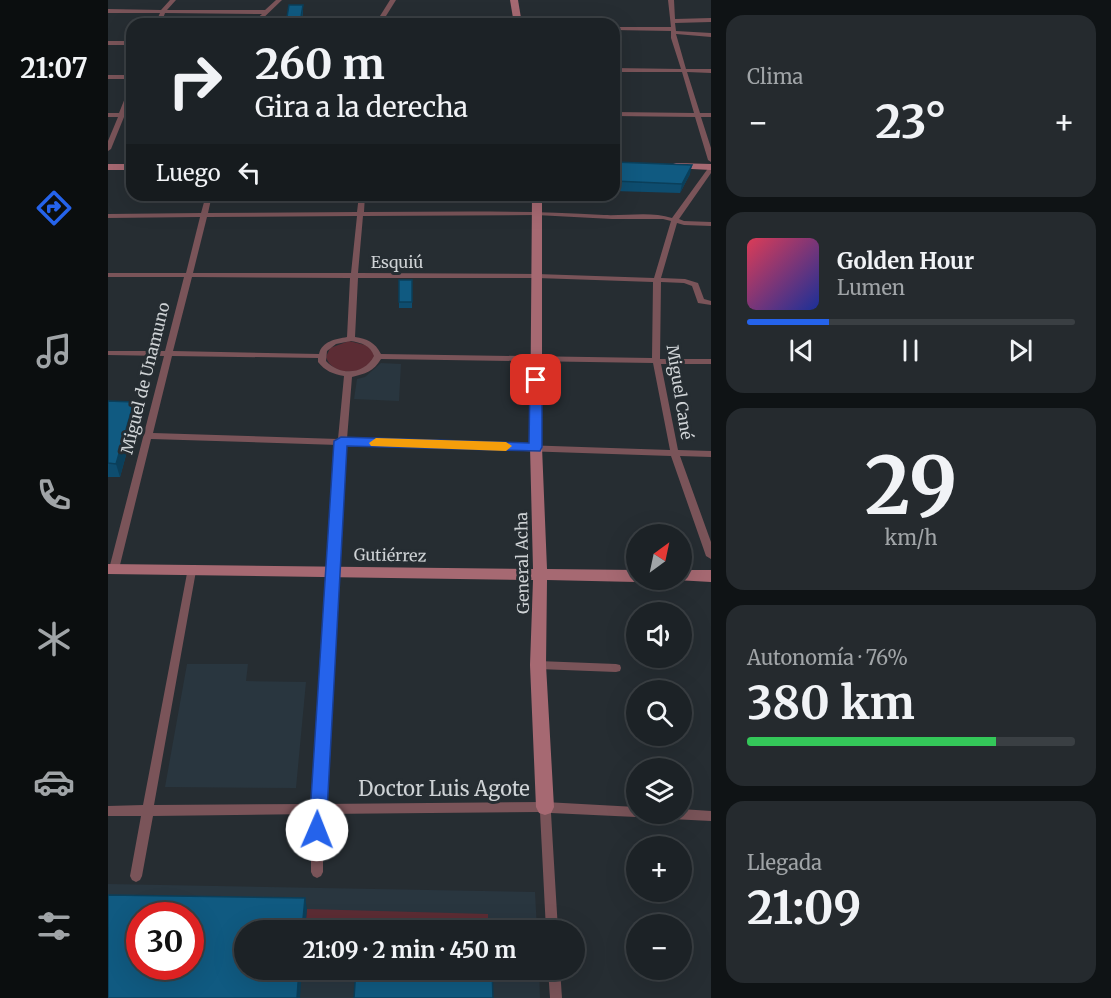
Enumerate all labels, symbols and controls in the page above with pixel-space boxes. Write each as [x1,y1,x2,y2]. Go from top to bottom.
text: 260 m [255,38,385,90]
icon: right [156,42,234,120]
text: 21:07 [20,51,88,85]
text: Clima [747,64,803,89]
text: Gira a la derecha [255,90,468,124]
text: 23° [875,94,947,150]
text: − [747,102,769,143]
text: + [1053,102,1075,143]
icon: left [233,156,266,189]
text: Luego [156,159,221,187]
icon: directions [33,187,75,229]
text: Golden Hour [837,247,974,275]
street label: Esquiú [371,252,423,272]
text: Lumen [837,275,905,300]
street label: Miguel de Unamuno [116,300,174,456]
icon: music [33,330,75,372]
icon: previous [785,334,818,367]
icon: pause [894,334,927,367]
icon: next [1004,334,1037,367]
street label: Miguel Cané [663,343,697,441]
pin [510,354,561,405]
icon: arrive [519,363,552,396]
text: 29 [865,437,957,535]
icon: phone [33,474,75,516]
street label: General Acha [511,511,533,614]
north arrow [626,524,692,590]
map controls [626,524,692,980]
text: km/h [885,525,937,550]
street label: Gutiérrez [354,544,427,566]
button: sound [626,602,692,668]
icon: climate [33,618,75,660]
text: Autonomía · 76% [747,645,908,670]
text: 380 km [747,675,915,731]
button: search [626,680,692,746]
button: layers [626,758,692,824]
icon: car [33,761,75,803]
street label: Doctor Luis Agote [358,776,530,801]
position arrow [285,798,349,862]
button: + [626,836,692,902]
text: Llegada [747,850,822,875]
text: 21:09 [747,880,861,936]
speed limit sign: 30 [126,902,204,980]
icon: filters [33,905,75,947]
button: − [626,914,692,980]
text: 21:09 · 2 min · 450 m [303,936,516,964]

